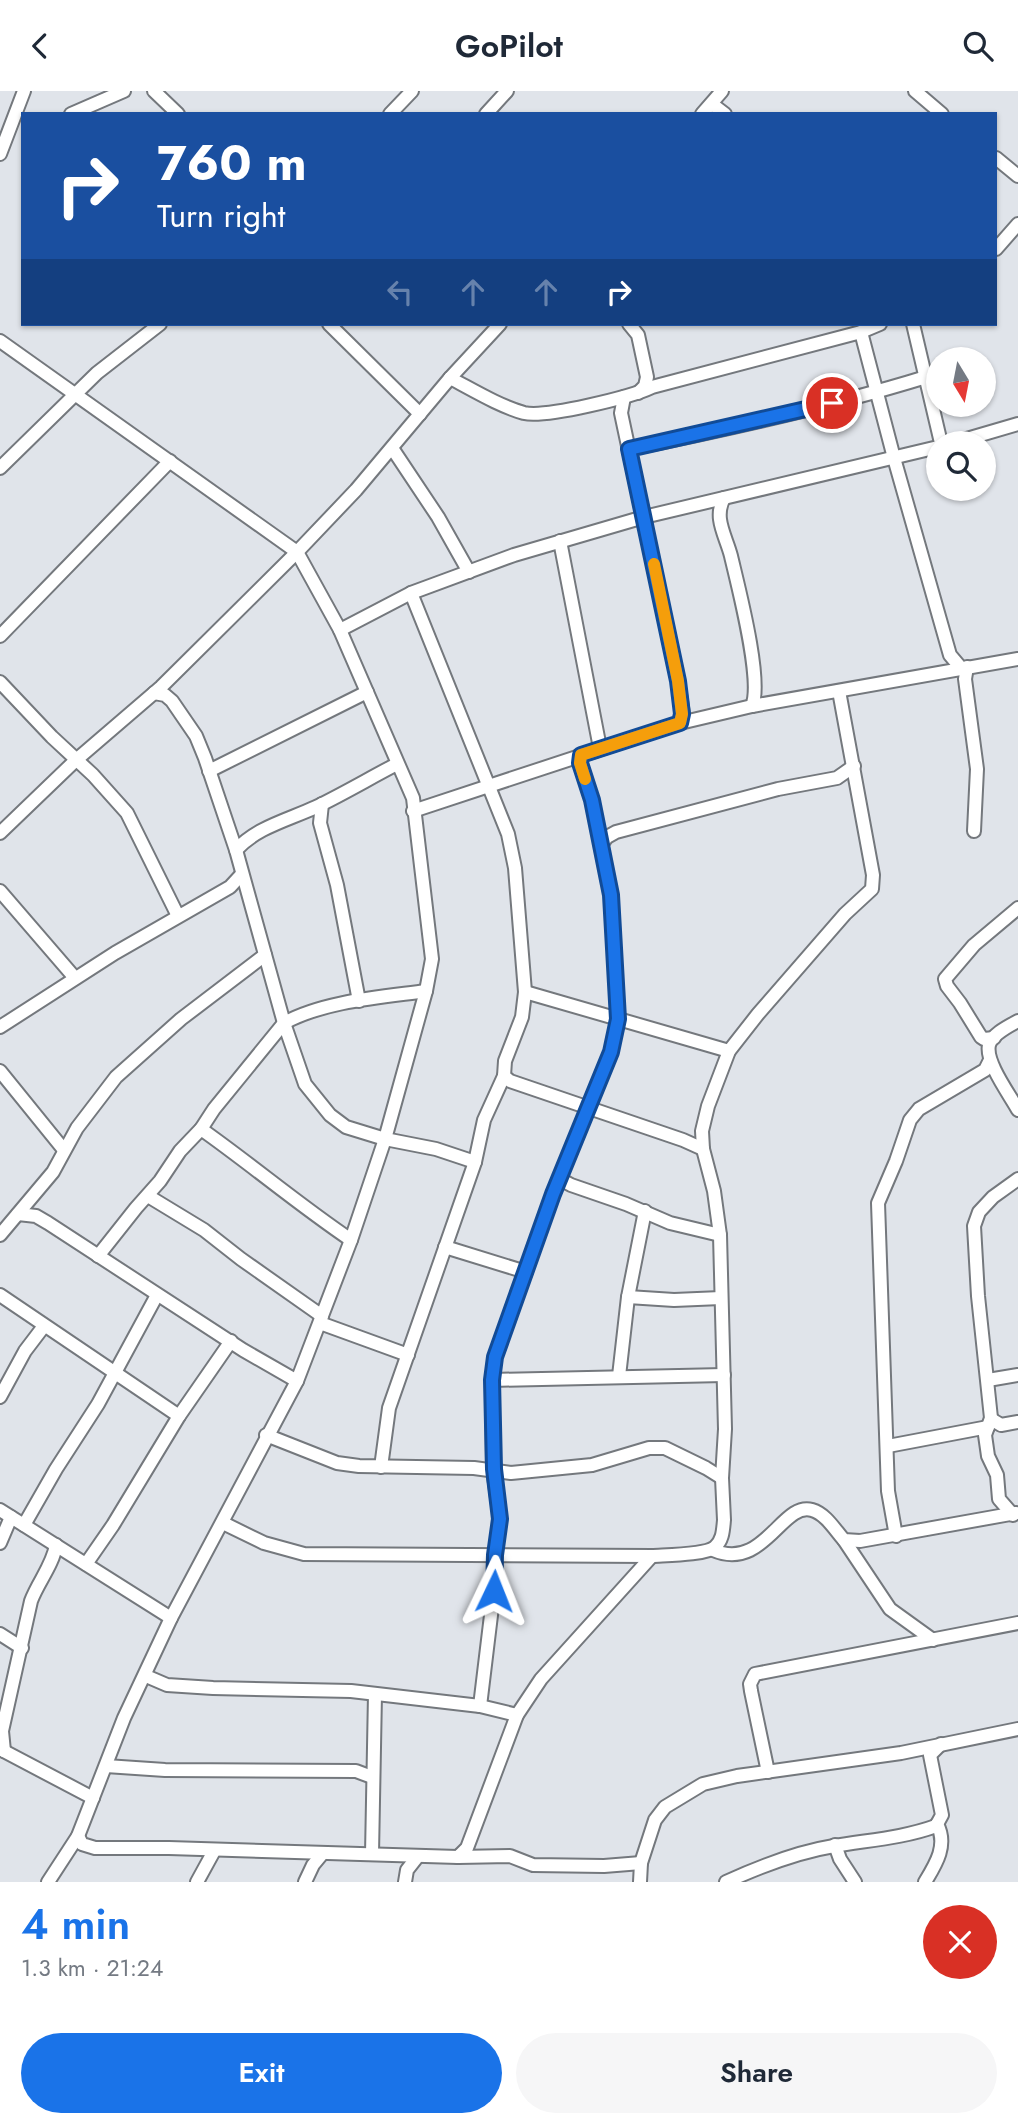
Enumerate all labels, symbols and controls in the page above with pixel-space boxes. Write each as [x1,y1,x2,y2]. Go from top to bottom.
text: GoPilot [455,23,563,69]
icon: back [21,27,59,65]
icon: search [959,27,997,65]
text: 760 m [157,128,307,198]
icon: right [42,140,133,231]
text: Turn right [157,193,286,239]
icon: left [381,273,419,311]
icon: ahead [454,273,492,311]
icon: ahead [527,273,565,311]
icon: right [600,273,638,311]
north arrow [926,347,996,417]
map controls [926,347,996,501]
pin [802,373,862,433]
icon: arrive [813,384,851,422]
button: search [926,431,996,501]
position arrow [457,1554,531,1628]
text: 4 min [21,1894,130,1955]
button: close [923,1905,997,1979]
text: 1.3 km · 21:24 [21,1951,163,1985]
button: Exit [21,2033,502,2113]
button: Share [516,2033,997,2113]

